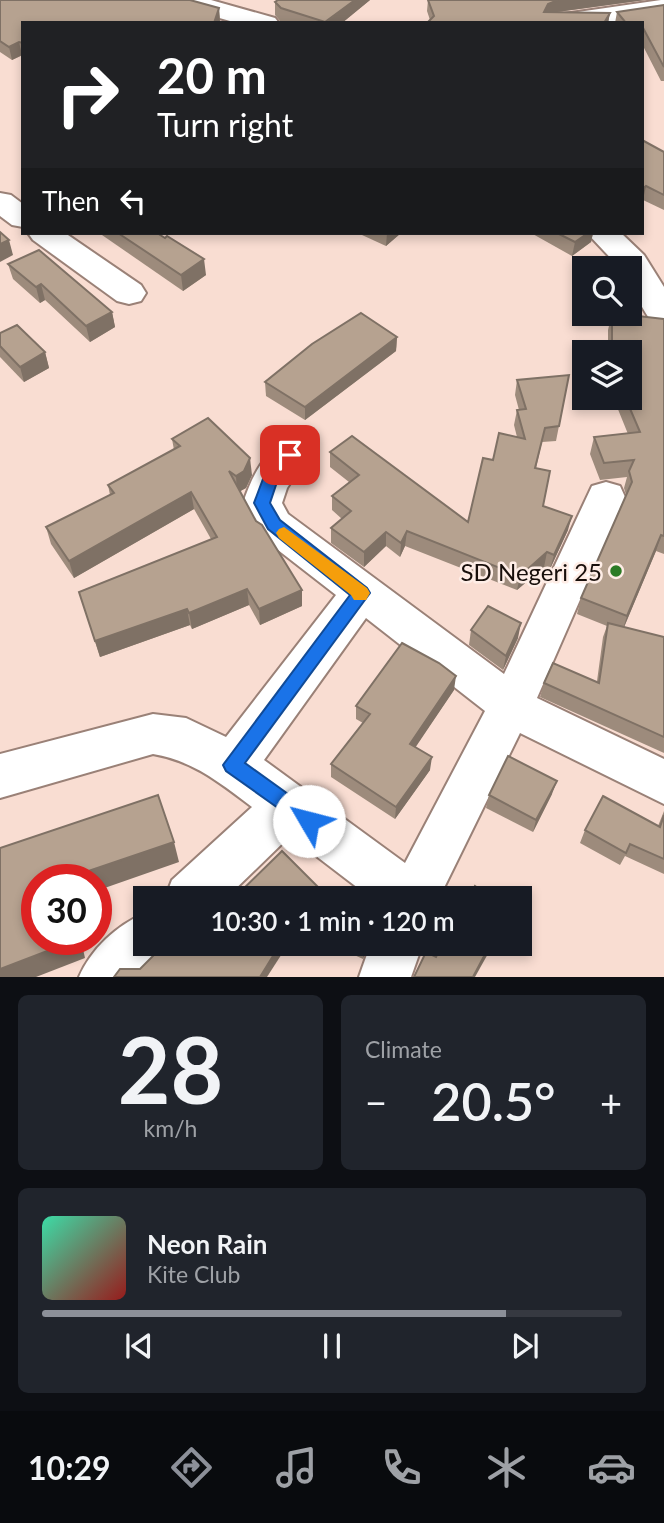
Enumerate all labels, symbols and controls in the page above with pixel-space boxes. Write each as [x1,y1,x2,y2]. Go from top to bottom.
text: 20 m [157,46,267,104]
icon: right [42,49,133,140]
text: Turn right [157,105,293,144]
icon: left [114,182,152,220]
text: Then [42,185,100,217]
map controls [572,256,642,410]
button: search [572,256,642,326]
button: layers [572,340,642,410]
pin [260,425,320,485]
icon: arrive [271,436,309,474]
place label: SD Negeri 25 [461,557,602,586]
marker: SD Negeri 25 [608,563,624,579]
position arrow [272,784,346,858]
speed limit sign: 30 [21,864,112,955]
text: 10:30 · 1 min · 120 m [210,905,455,937]
text: 28 [118,1014,223,1123]
text: Climate [365,1035,442,1063]
text: 20.5° [431,1070,556,1132]
text: − [365,1079,387,1125]
text: + [600,1079,622,1125]
text: km/h [144,1114,197,1142]
text: Neon Rain [147,1228,267,1260]
text: Kite Club [147,1260,240,1288]
icon: previous [120,1327,158,1365]
icon: pause [313,1327,351,1365]
icon: next [506,1327,544,1365]
icon: directions [167,1443,216,1492]
icon: music [272,1443,321,1492]
icon: phone [377,1443,426,1492]
icon: climate [482,1443,531,1492]
icon: car [587,1443,636,1492]
text: 10:29 [28,1448,111,1487]

